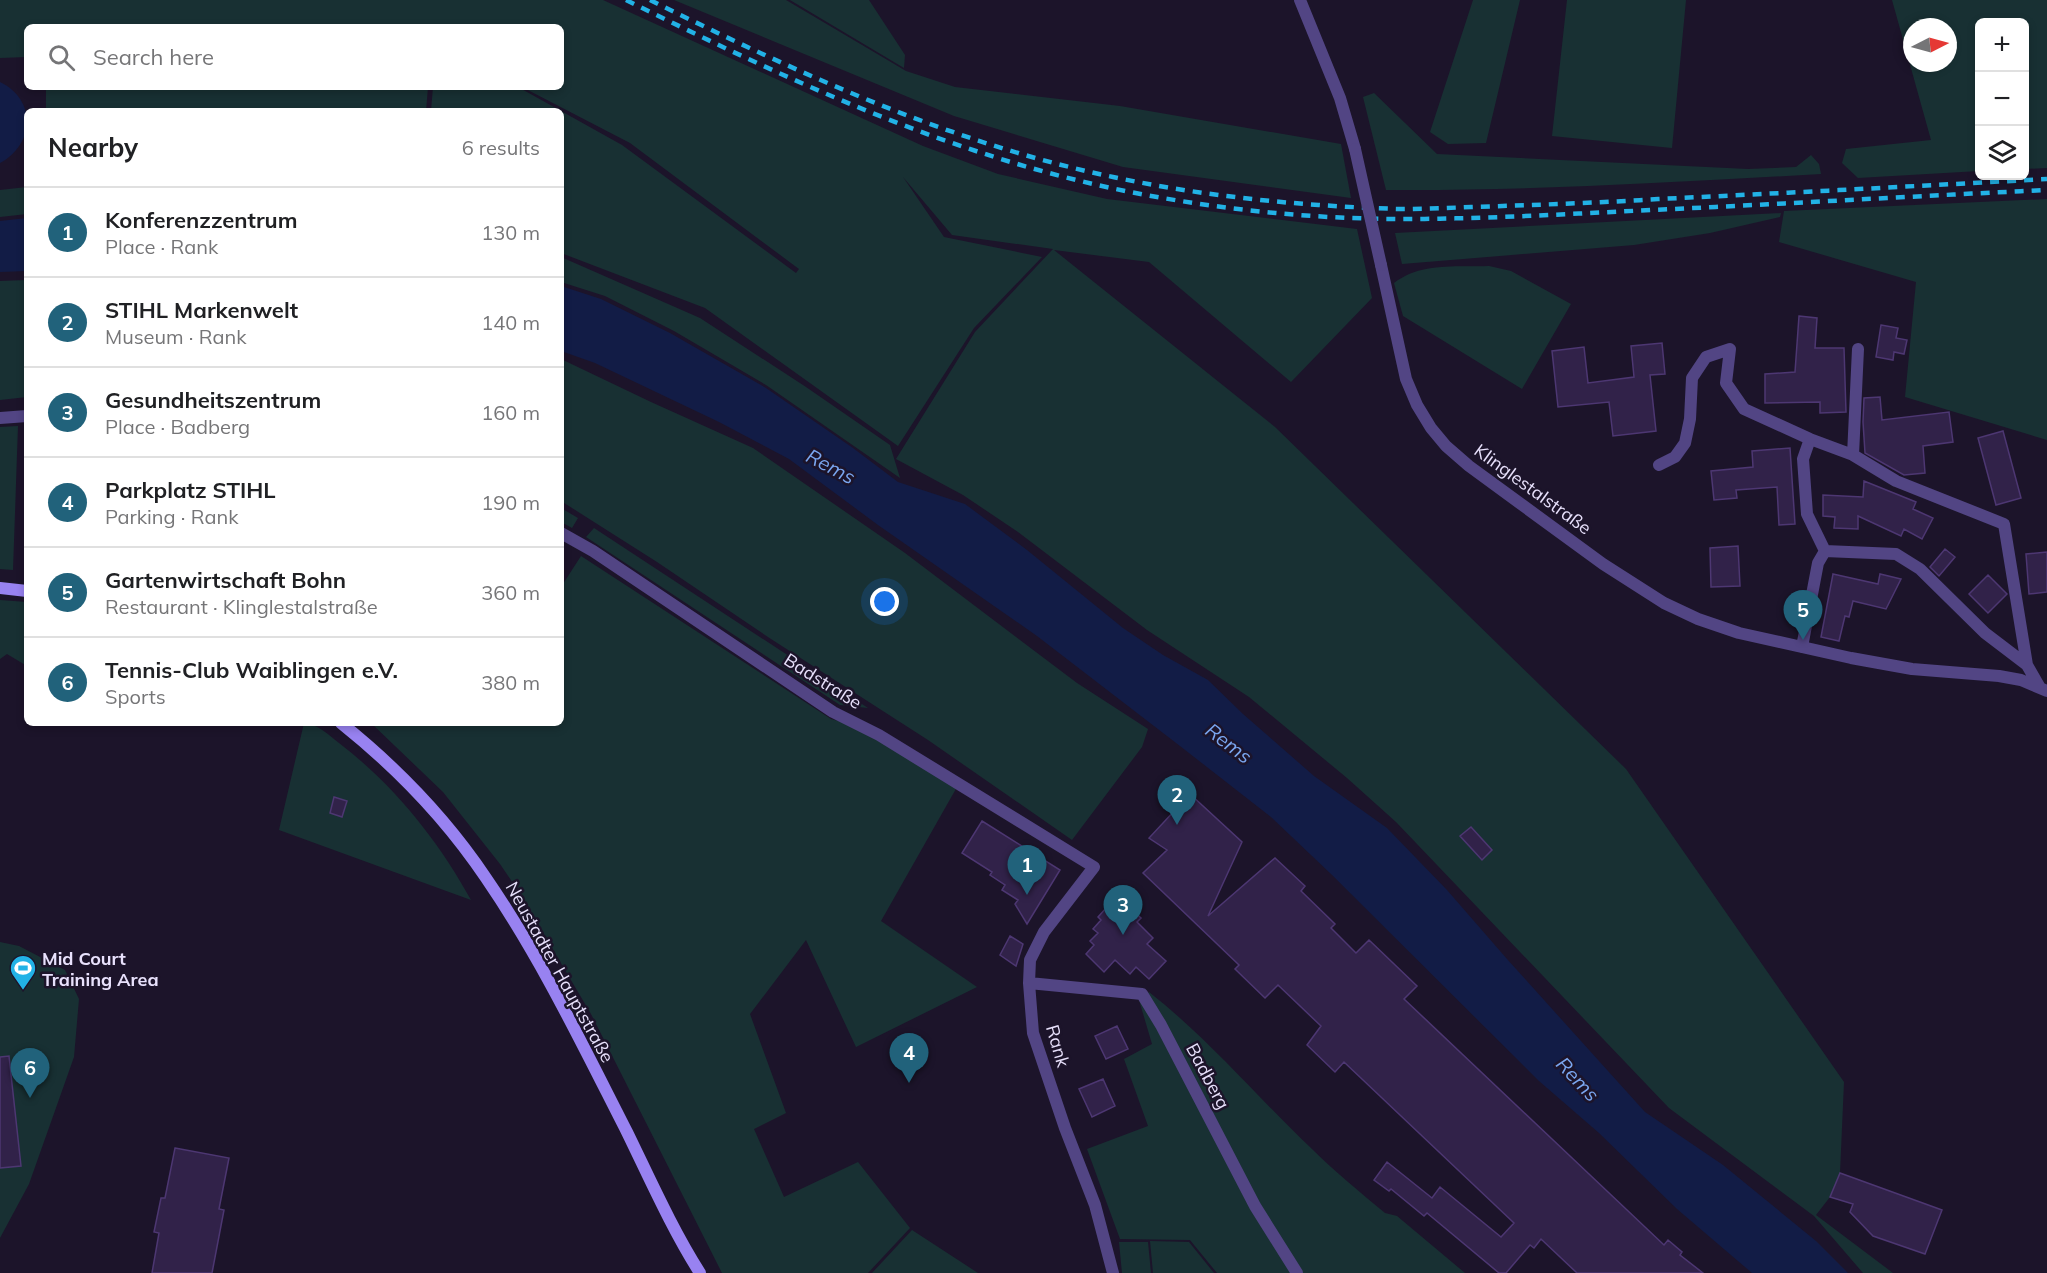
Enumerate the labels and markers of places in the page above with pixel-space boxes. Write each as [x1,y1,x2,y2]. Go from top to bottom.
pin: 5 [1784,590,1822,640]
pin: 2 [1158,776,1196,825]
pin: 1 [1008,846,1046,895]
pin: 3 [1104,886,1142,935]
place label: Mid Court Training Area [42,947,159,991]
sports icon: Mid Court Training Area [8,953,38,991]
pin: 4 [890,1034,928,1083]
pin: 6 [10,1048,50,1098]

